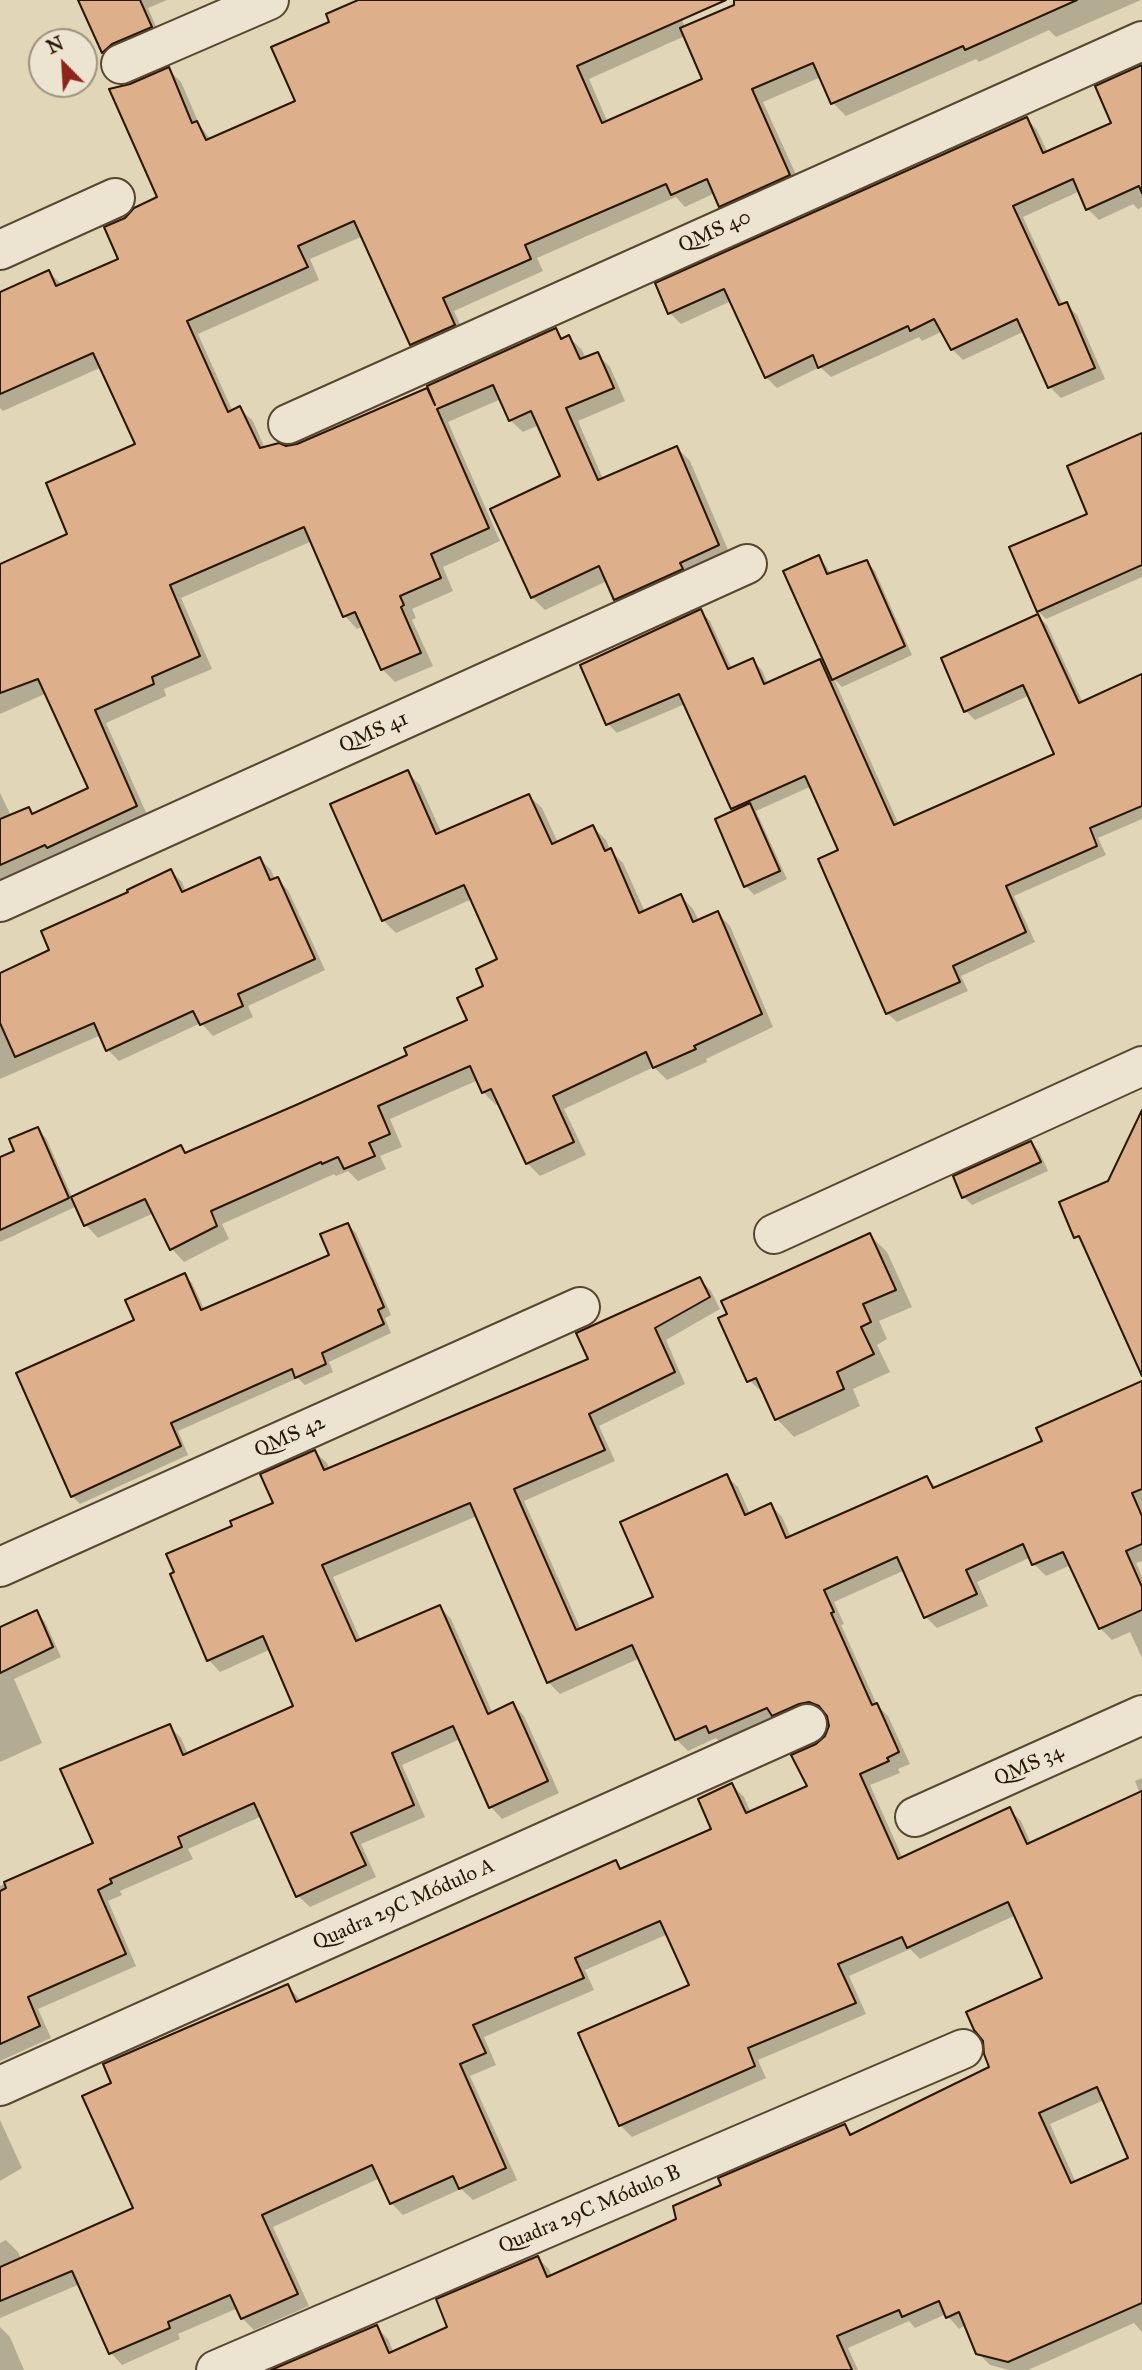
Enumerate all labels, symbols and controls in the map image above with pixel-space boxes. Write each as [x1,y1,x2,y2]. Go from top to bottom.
north arrow [28,28,98,98]
text: N [43,31,67,59]
street label: QMS 40 [675,205,755,259]
street label: QMS 41 [336,707,412,759]
street label: QMS 42 [251,1410,329,1464]
street label: QMS 34 [991,1740,1067,1792]
street label: Quadra 29C Módulo A [309,1854,499,1956]
street label: Quadra 29C Módulo B [495,2160,685,2260]

